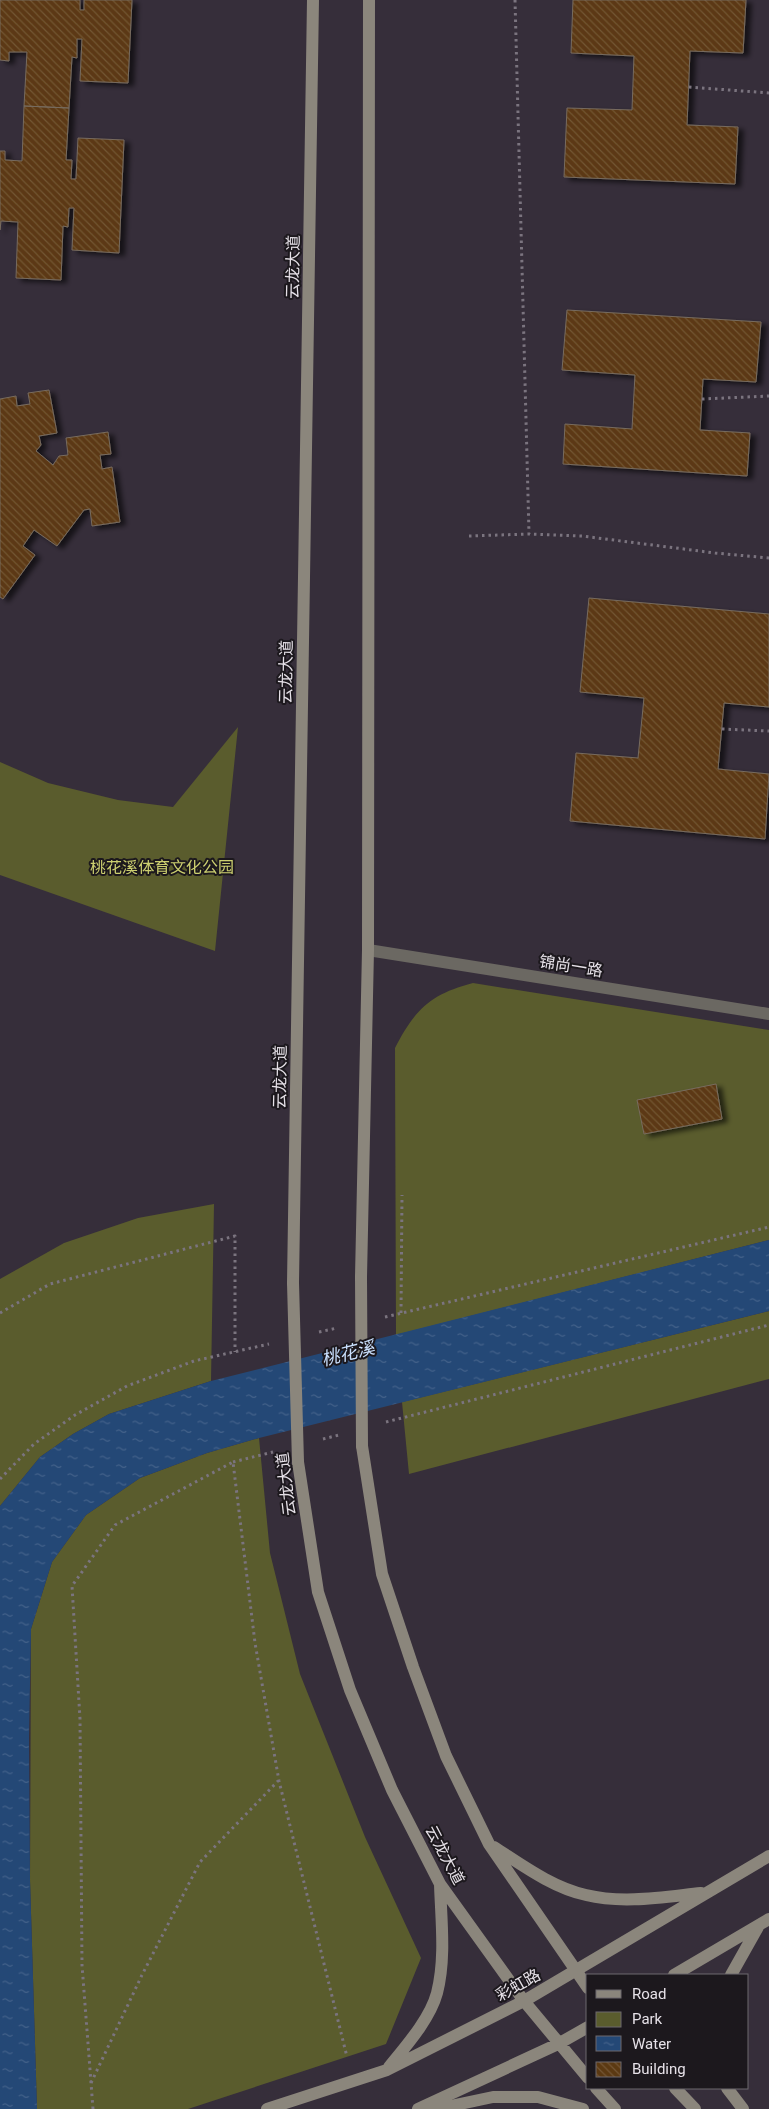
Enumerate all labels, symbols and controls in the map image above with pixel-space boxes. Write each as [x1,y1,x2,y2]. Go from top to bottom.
street label: 云龙大道 [283,235,303,299]
street label: 云龙大道 [276,640,296,704]
park label: 桃花溪体育文化公园 [90,858,234,877]
street label: 锦尚一路 [538,952,604,980]
street label: 云龙大道 [270,1045,290,1109]
water label: 桃花溪 [319,1336,379,1370]
street label: 云龙大道 [273,1451,299,1517]
street label: 云龙大道 [422,1822,468,1888]
street label: 彩虹路 [492,1965,544,2005]
legend [586,1974,749,2089]
text: Road [632,1985,666,2003]
text: Park [632,2010,663,2028]
text: Water [632,2035,671,2053]
text: Building [632,2060,686,2078]

